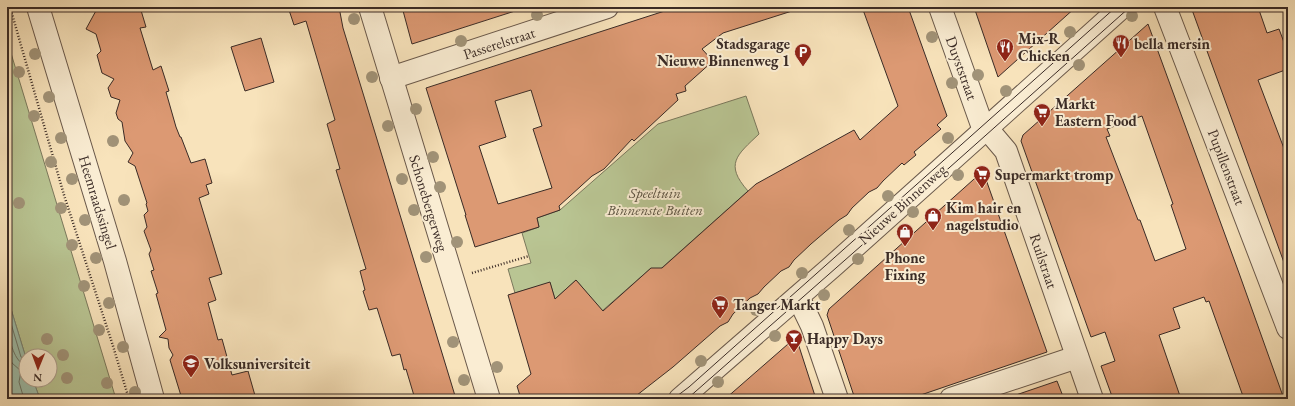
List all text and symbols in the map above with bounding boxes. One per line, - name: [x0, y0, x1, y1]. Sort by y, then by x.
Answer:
- street label: Passerelstraat: [461, 22, 538, 64]
- place label: Mix-R Chicken: [1018, 29, 1071, 65]
- street label: Duyststraat: [942, 33, 982, 103]
- restaurant icon: bella mersin: [1111, 33, 1131, 58]
- place label: Stadsgarage Nieuwe Binnenweg 1: [657, 34, 790, 70]
- place label: bella mersin: [1134, 34, 1210, 53]
- restaurant icon: Mix-R Chicken: [995, 37, 1015, 62]
- parking icon: Stadsgarage Nieuwe Binnenweg 1: [793, 42, 813, 67]
- place label: Markt Eastern Food: [1055, 94, 1137, 130]
- supermarket icon: Markt Eastern Food: [1032, 102, 1052, 127]
- street label: Pupillenstraat: [1204, 126, 1250, 208]
- street label: Schonebergerweg: [405, 152, 453, 254]
- street label: Heemraadssingel: [75, 153, 121, 252]
- street label: Nieuwe Binnenweg: [854, 159, 950, 249]
- supermarket icon: Supermarkt tromp: [972, 164, 992, 189]
- place label: Supermarkt tromp: [995, 165, 1113, 184]
- park label: Speeltuin Binnenste Buiten: [606, 183, 703, 219]
- place label: Kim hair en nagelstudio: [946, 198, 1022, 234]
- shop icon: Kim hair en nagelstudio: [923, 206, 943, 231]
- shop icon: Phone Fixing: [895, 222, 915, 247]
- street label: Ruilstraat: [1026, 231, 1062, 291]
- place label: Phone Fixing: [885, 248, 926, 284]
- supermarket icon: Tanger Markt: [710, 294, 730, 319]
- place label: Tanger Markt: [733, 295, 821, 314]
- bar icon: Happy Days: [784, 328, 804, 353]
- place label: Happy Days: [807, 329, 883, 348]
- north arrow: [18, 348, 58, 388]
- school or university icon: Volksuniversiteit: [181, 353, 201, 378]
- place label: Volksuniversiteit: [204, 354, 311, 373]
- text: N: [33, 371, 42, 385]

